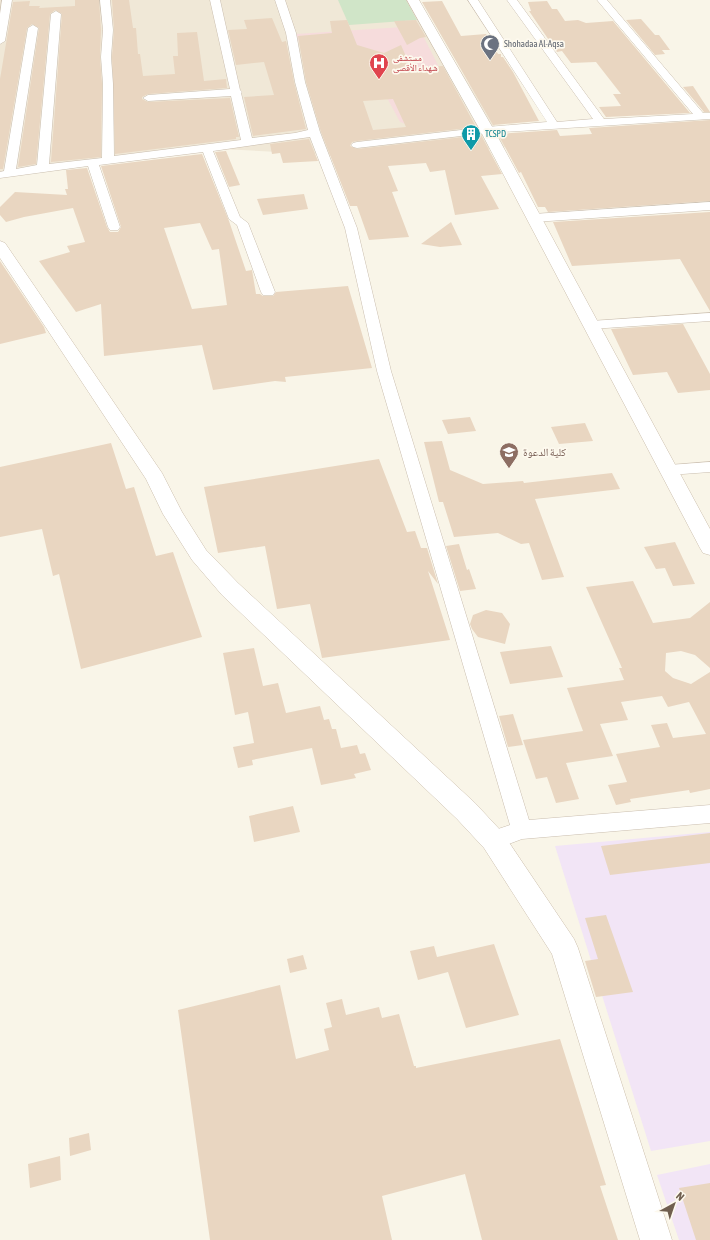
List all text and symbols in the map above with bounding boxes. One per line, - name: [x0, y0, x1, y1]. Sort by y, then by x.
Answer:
- mosque icon: Shohadaa Al-Aqsa: [479, 33, 501, 61]
- place label: Shohadaa Al-Aqsa: [504, 39, 564, 49]
- hospital icon: مستشفى شهداء الأقصى: [368, 52, 390, 80]
- place label: مستشفى شهداء الأقصى: [393, 53, 438, 73]
- building icon: TCSPD: [460, 123, 482, 151]
- place label: TCSPD: [485, 129, 506, 139]
- school or university icon: كلية الدعوة: [498, 441, 520, 469]
- place label: كلية الدعوة: [523, 446, 566, 458]
- north arrow: [654, 1184, 694, 1224]
- text: N: [674, 1190, 687, 1203]

